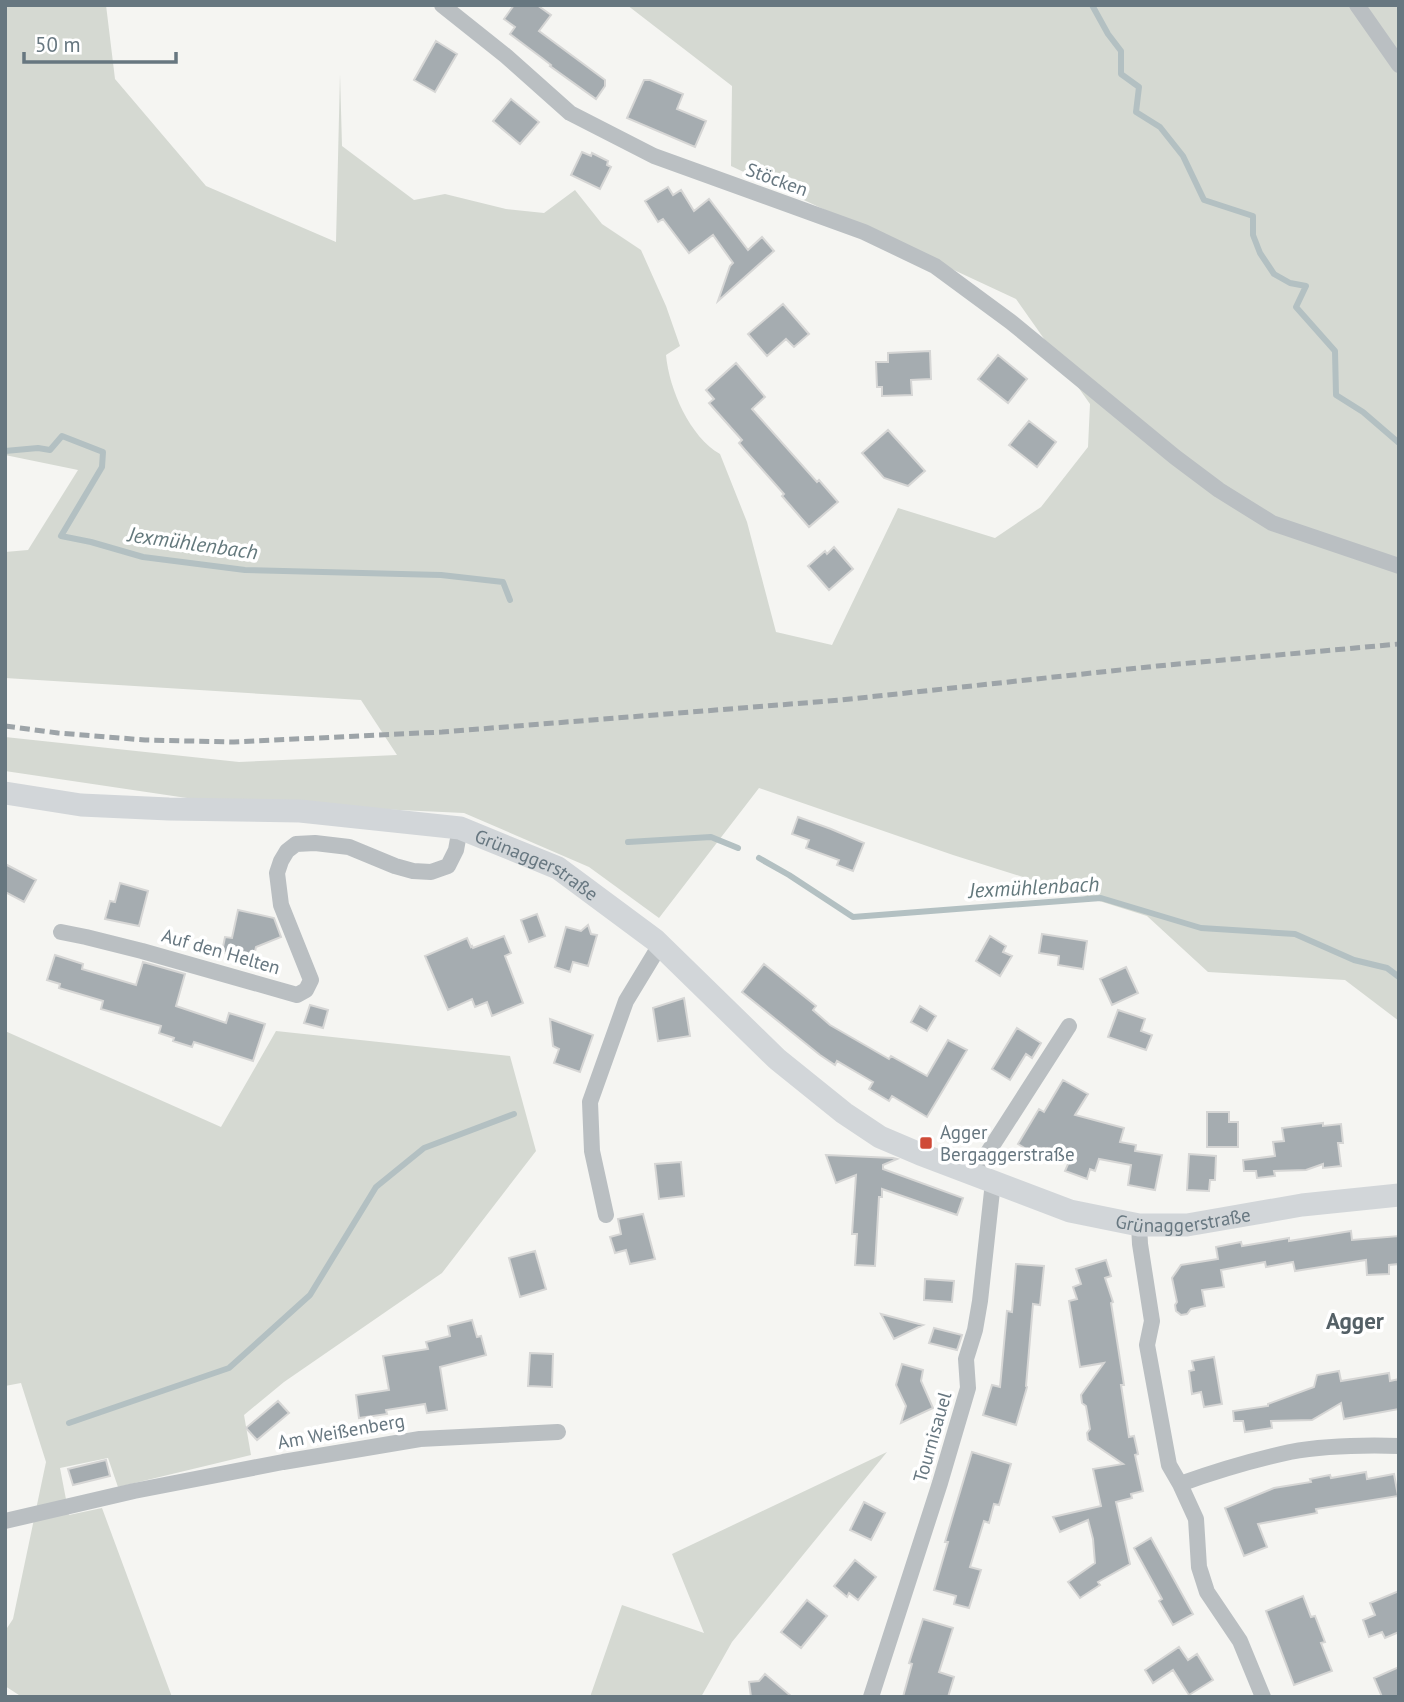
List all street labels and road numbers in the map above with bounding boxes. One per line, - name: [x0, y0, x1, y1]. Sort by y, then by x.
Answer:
- street label: Stöcken: [743, 157, 811, 201]
- street label: Grünaggerstraße: [471, 823, 603, 906]
- street label: Auf den Helten: [159, 923, 283, 979]
- street label: Grünaggerstraße: [1113, 1202, 1252, 1238]
- street label: Tournisauel: [908, 1388, 957, 1485]
- street label: Am Weißenberg: [275, 1408, 407, 1454]

